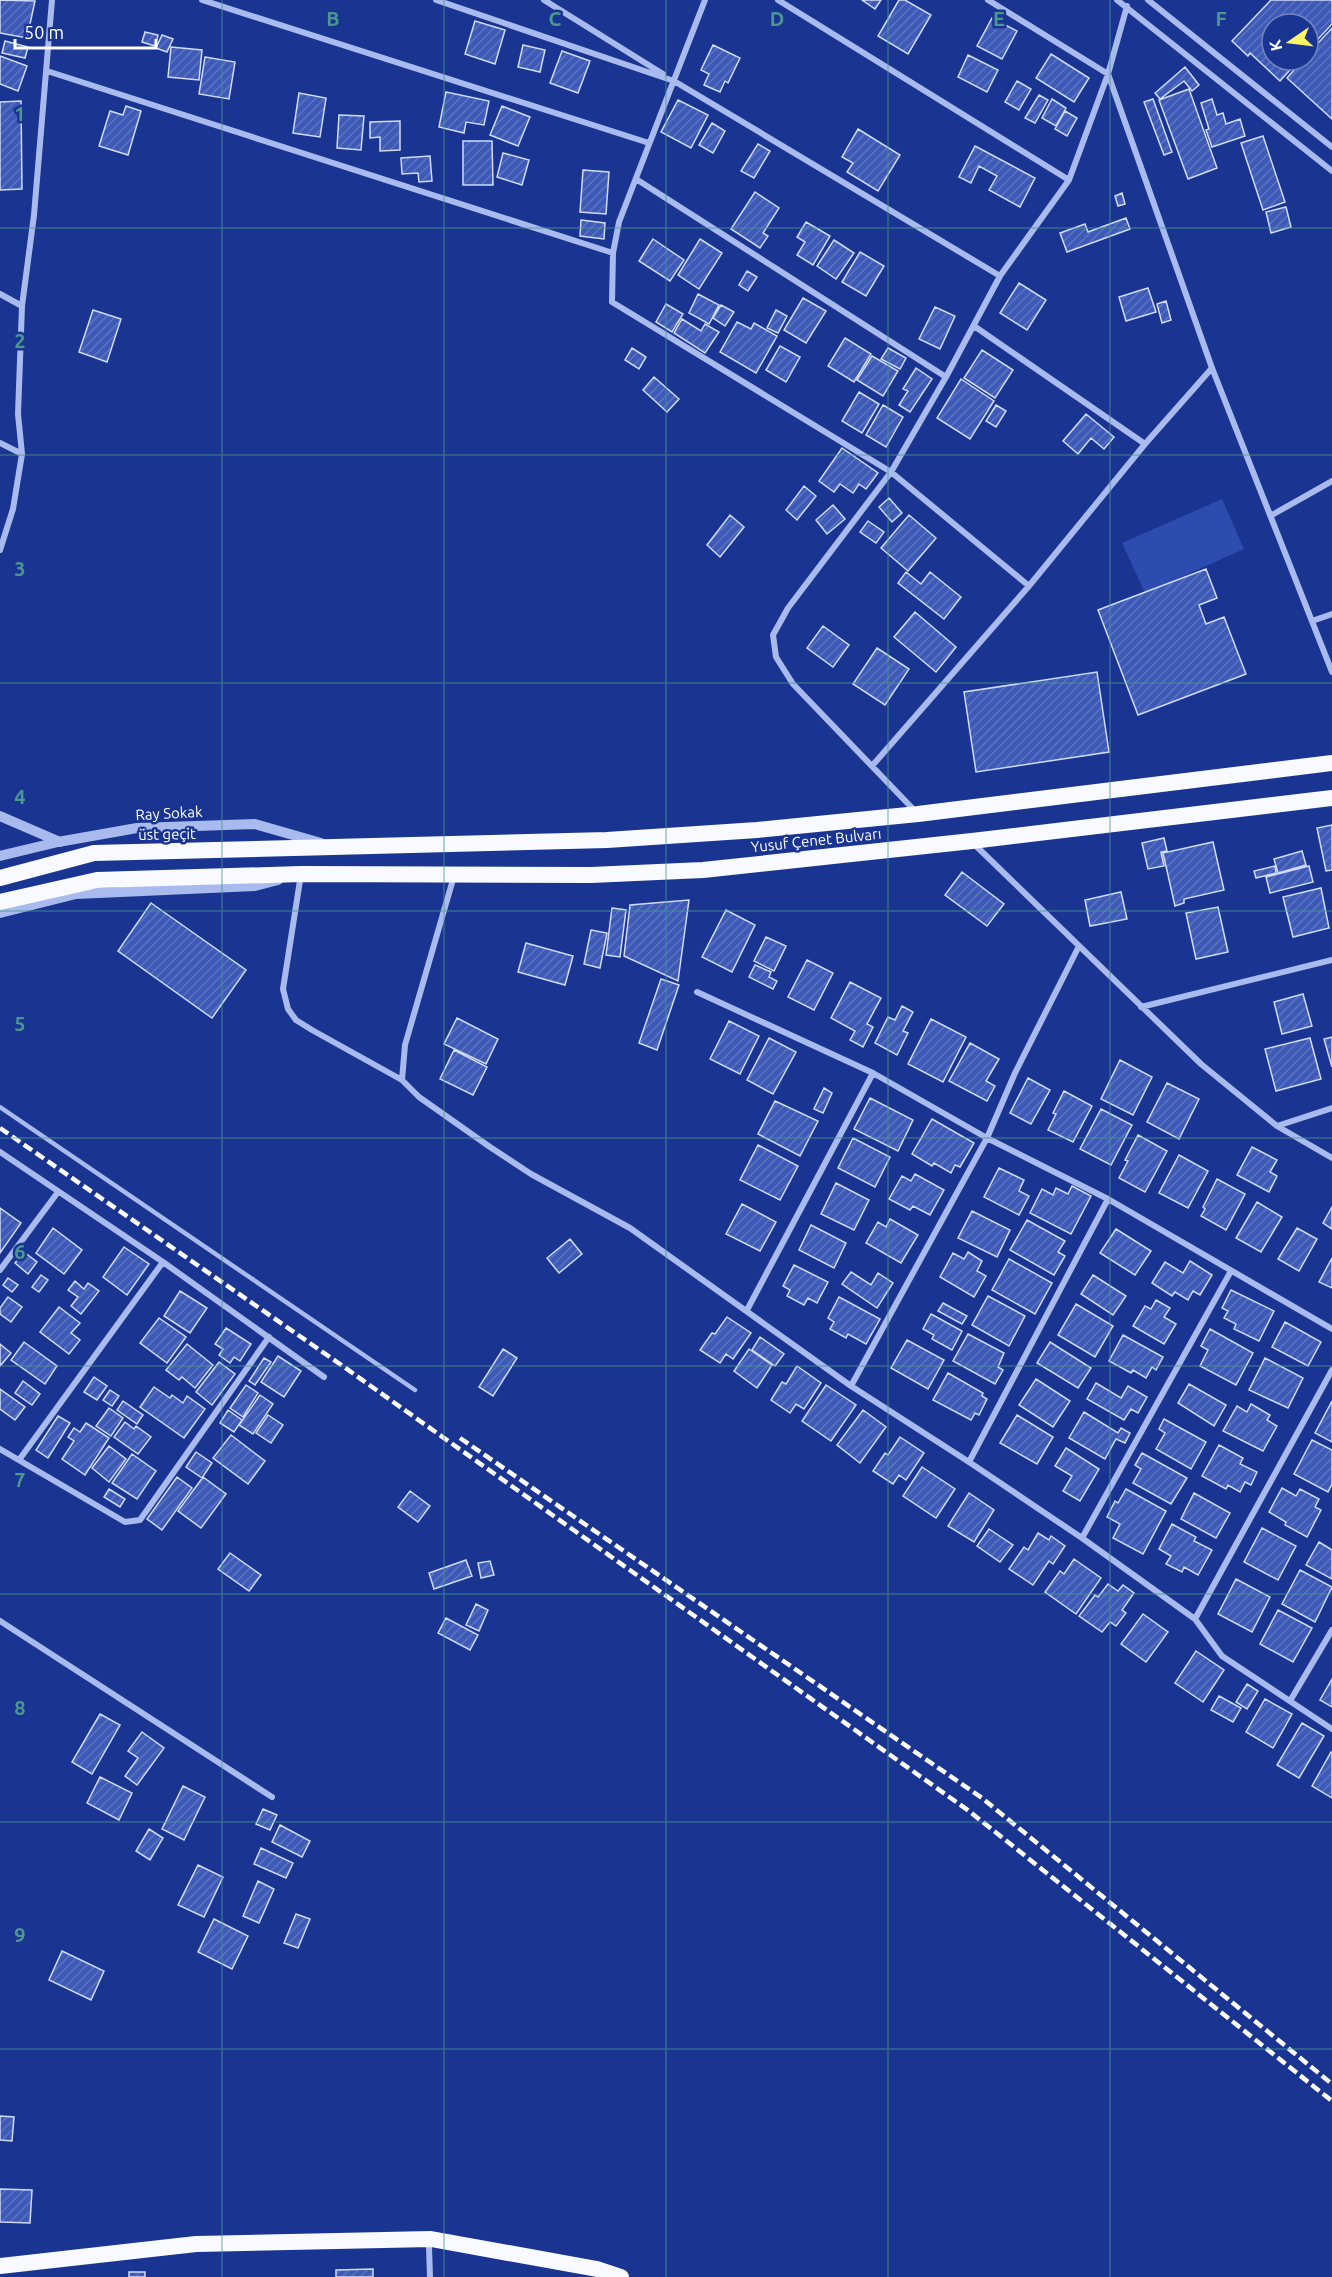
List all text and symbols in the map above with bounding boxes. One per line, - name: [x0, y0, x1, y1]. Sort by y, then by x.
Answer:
- text: B: [326, 7, 340, 30]
- text: C: [549, 7, 562, 30]
- text: D: [770, 7, 784, 30]
- text: E: [993, 7, 1005, 30]
- text: F: [1215, 7, 1227, 30]
- scale bar: [15, 12, 156, 50]
- north arrow: [1260, 12, 1320, 72]
- text: 50 m: [24, 22, 64, 42]
- text: K: [1265, 38, 1285, 53]
- text: 1: [14, 102, 26, 125]
- text: 2: [14, 329, 26, 352]
- text: 3: [14, 557, 26, 580]
- text: 4: [14, 785, 26, 808]
- street label: Ray Sokak: [135, 803, 203, 823]
- street label: üst geçit: [138, 825, 196, 843]
- street label: Yusuf Çenet Bulvarı: [750, 825, 882, 855]
- text: 5: [14, 1012, 26, 1035]
- text: 6: [14, 1240, 26, 1263]
- text: 7: [14, 1468, 26, 1491]
- text: 8: [14, 1696, 26, 1719]
- text: 9: [14, 1923, 26, 1946]

